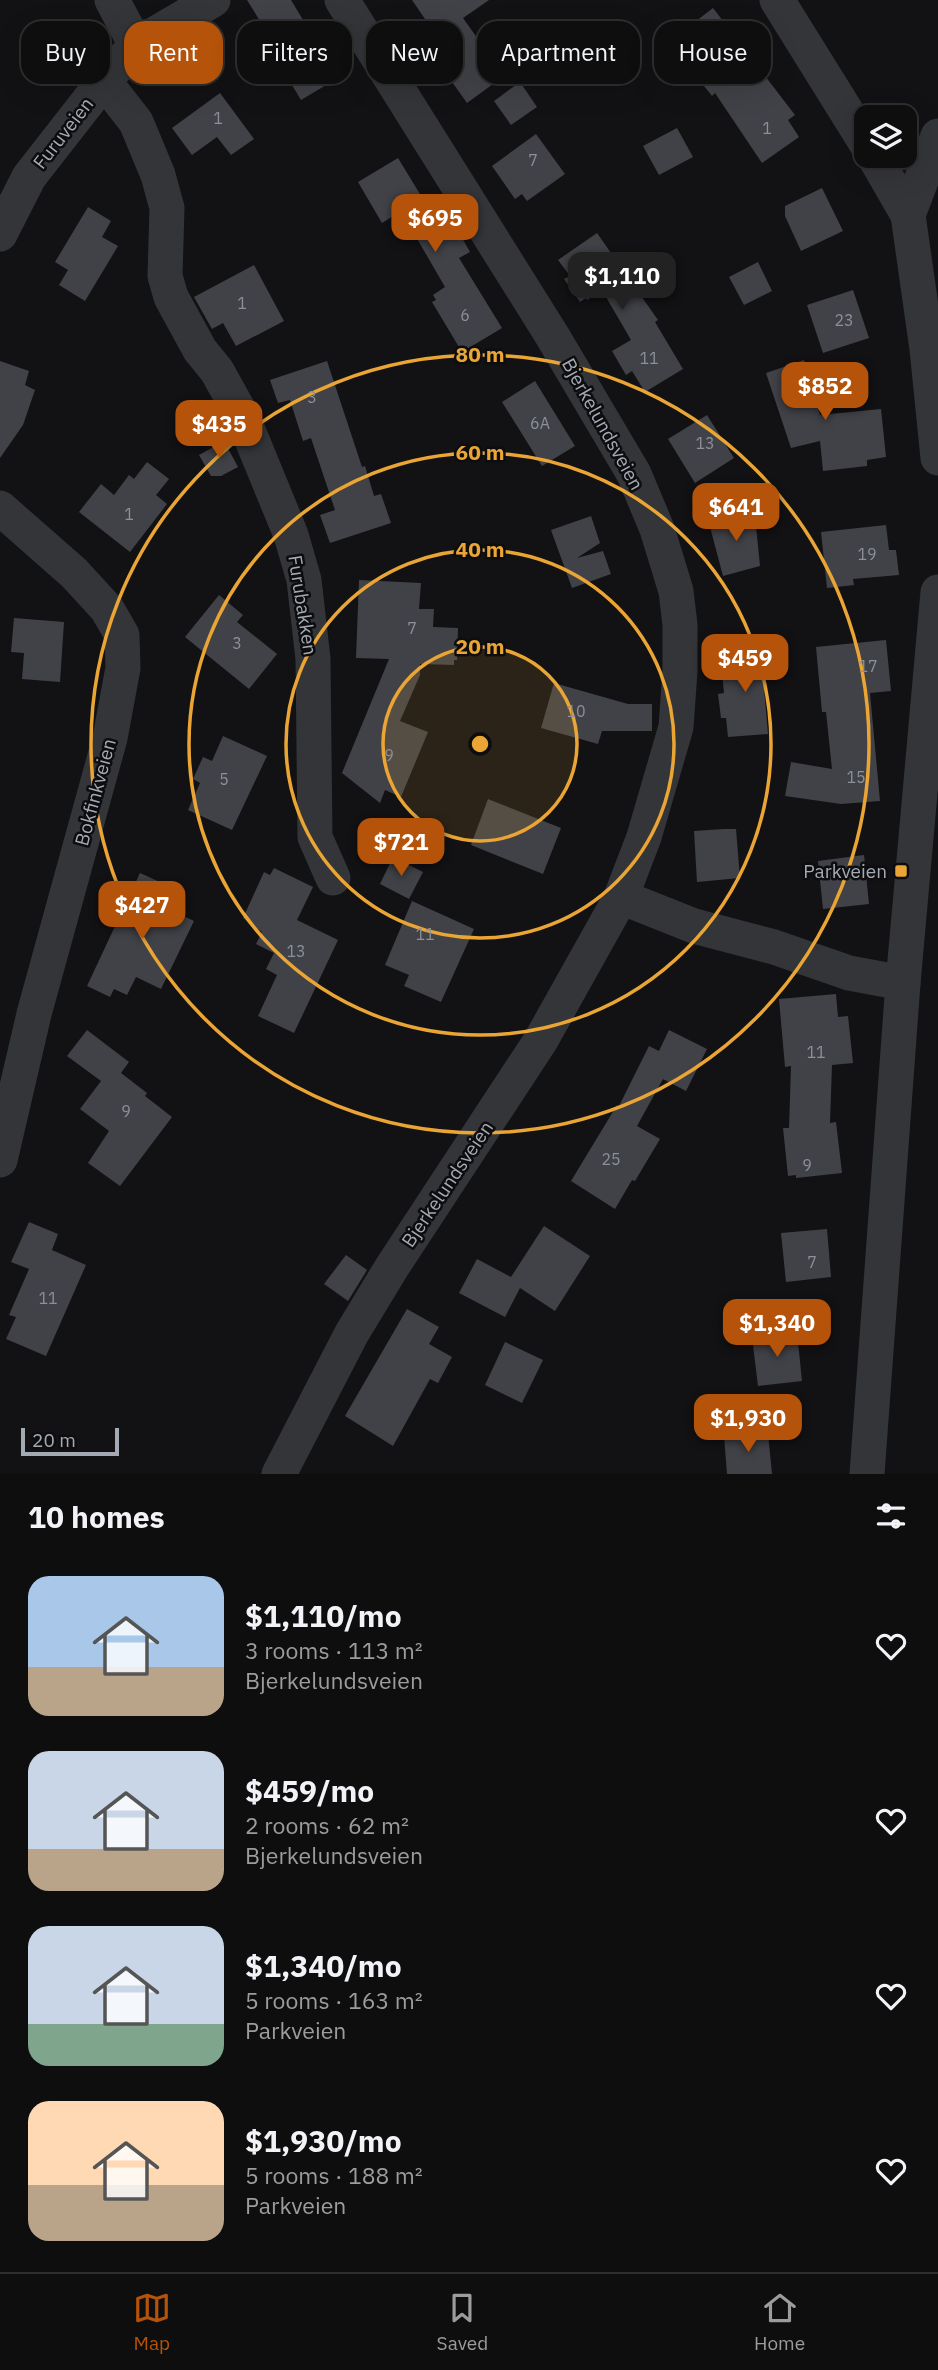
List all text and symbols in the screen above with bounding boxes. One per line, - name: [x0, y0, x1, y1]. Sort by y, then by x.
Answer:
- chip: Buy: [21, 21, 110, 84]
- chip: Rent: [124, 21, 223, 84]
- chip: Filters: [237, 21, 352, 84]
- chip: New: [366, 21, 463, 84]
- chip: Apartment: [477, 21, 640, 84]
- chip: House: [654, 21, 771, 84]
- street label: Furuveien: [28, 92, 98, 174]
- map controls: [854, 105, 917, 168]
- button: layers: [854, 105, 917, 168]
- house number: 1: [213, 108, 223, 128]
- house number: 1: [762, 118, 772, 138]
- house number: 7: [528, 150, 538, 170]
- pin: $695: [394, 194, 476, 254]
- text: $695: [407, 202, 463, 232]
- pin: $1,110: [565, 252, 679, 312]
- text: $1,110: [584, 260, 660, 290]
- house number: 1: [237, 293, 247, 313]
- house number: 6: [460, 305, 470, 325]
- house number: 23: [834, 310, 854, 330]
- text: 80 m: [456, 340, 504, 368]
- house number: 11: [639, 348, 659, 368]
- street label: Bjerkelundsveien: [557, 354, 649, 494]
- pin: $852: [784, 362, 866, 422]
- text: $852: [797, 370, 853, 400]
- house number: 3: [307, 387, 317, 407]
- pin: $435: [178, 400, 260, 460]
- text: $435: [191, 408, 247, 438]
- house number: 6A: [530, 413, 550, 433]
- house number: 13: [695, 433, 715, 453]
- text: 60 m: [456, 438, 504, 466]
- pin: $641: [695, 484, 777, 543]
- text: $641: [708, 491, 764, 521]
- house number: 1: [124, 504, 134, 524]
- text: 40 m: [456, 535, 504, 563]
- house number: 19: [857, 544, 877, 564]
- street label: Furubakken: [283, 553, 323, 657]
- house number: 7: [407, 618, 417, 638]
- text: 20 m: [456, 632, 504, 660]
- house number: 3: [232, 633, 242, 653]
- pin: $459: [704, 634, 786, 694]
- text: $459: [717, 642, 773, 672]
- house number: 17: [858, 656, 878, 676]
- house number: 10: [566, 701, 586, 721]
- centre of rings: [468, 732, 492, 756]
- street label: Bokfinkveien: [69, 736, 121, 848]
- house number: 9: [384, 745, 394, 765]
- house number: 15: [846, 767, 866, 787]
- house number: 5: [219, 769, 229, 789]
- pin: $721: [360, 818, 442, 878]
- text: $721: [373, 826, 429, 856]
- place label: Parkveien: [803, 859, 887, 883]
- marker: Parkveien: [893, 863, 909, 879]
- pin: $427: [101, 881, 183, 941]
- text: $427: [114, 889, 170, 919]
- house number: 11: [415, 924, 435, 944]
- house number: 13: [286, 941, 306, 961]
- house number: 11: [806, 1042, 826, 1062]
- house number: 9: [121, 1101, 131, 1121]
- street label: Bjerkelundsveien: [396, 1116, 498, 1252]
- house number: 25: [601, 1149, 621, 1169]
- house number: 9: [802, 1155, 812, 1175]
- house number: 7: [807, 1252, 817, 1272]
- house number: 11: [38, 1288, 58, 1308]
- pin: $1,340: [720, 1300, 834, 1359]
- text: $1,340: [739, 1307, 815, 1337]
- pin: $1,930: [691, 1394, 805, 1454]
- text: $1,930: [710, 1402, 786, 1432]
- scale bar: [21, 1425, 119, 1457]
- text: 20 m: [32, 1428, 76, 1452]
- text: 10 homes: [28, 1497, 165, 1536]
- icon: filters: [872, 1497, 910, 1535]
- text: $1,110/mo: [245, 1596, 402, 1635]
- icon: home: [84, 1604, 168, 1688]
- icon: heart: [872, 1627, 910, 1665]
- text: 3 rooms · 113 m²: [245, 1635, 423, 1665]
- text: Bjerkelundsveien: [245, 1665, 423, 1695]
- text: $459/mo: [245, 1771, 374, 1810]
- icon: home: [84, 1779, 168, 1863]
- icon: heart: [872, 1802, 910, 1840]
- text: 2 rooms · 62 m²: [245, 1810, 409, 1840]
- text: Bjerkelundsveien: [245, 1840, 423, 1870]
- text: $1,340/mo: [245, 1946, 402, 1985]
- icon: home: [84, 1954, 168, 2038]
- icon: heart: [872, 1977, 910, 2015]
- text: 5 rooms · 163 m²: [245, 1985, 423, 2015]
- text: Parkveien: [245, 2015, 346, 2045]
- text: $1,930/mo: [245, 2121, 402, 2160]
- icon: home: [84, 2129, 168, 2213]
- icon: heart: [872, 2152, 910, 2190]
- text: 5 rooms · 188 m²: [245, 2160, 423, 2190]
- text: Parkveien: [245, 2190, 346, 2220]
- tab: Map: [133, 2289, 171, 2355]
- tab: Saved: [437, 2289, 488, 2355]
- tab: Home: [754, 2289, 805, 2355]

